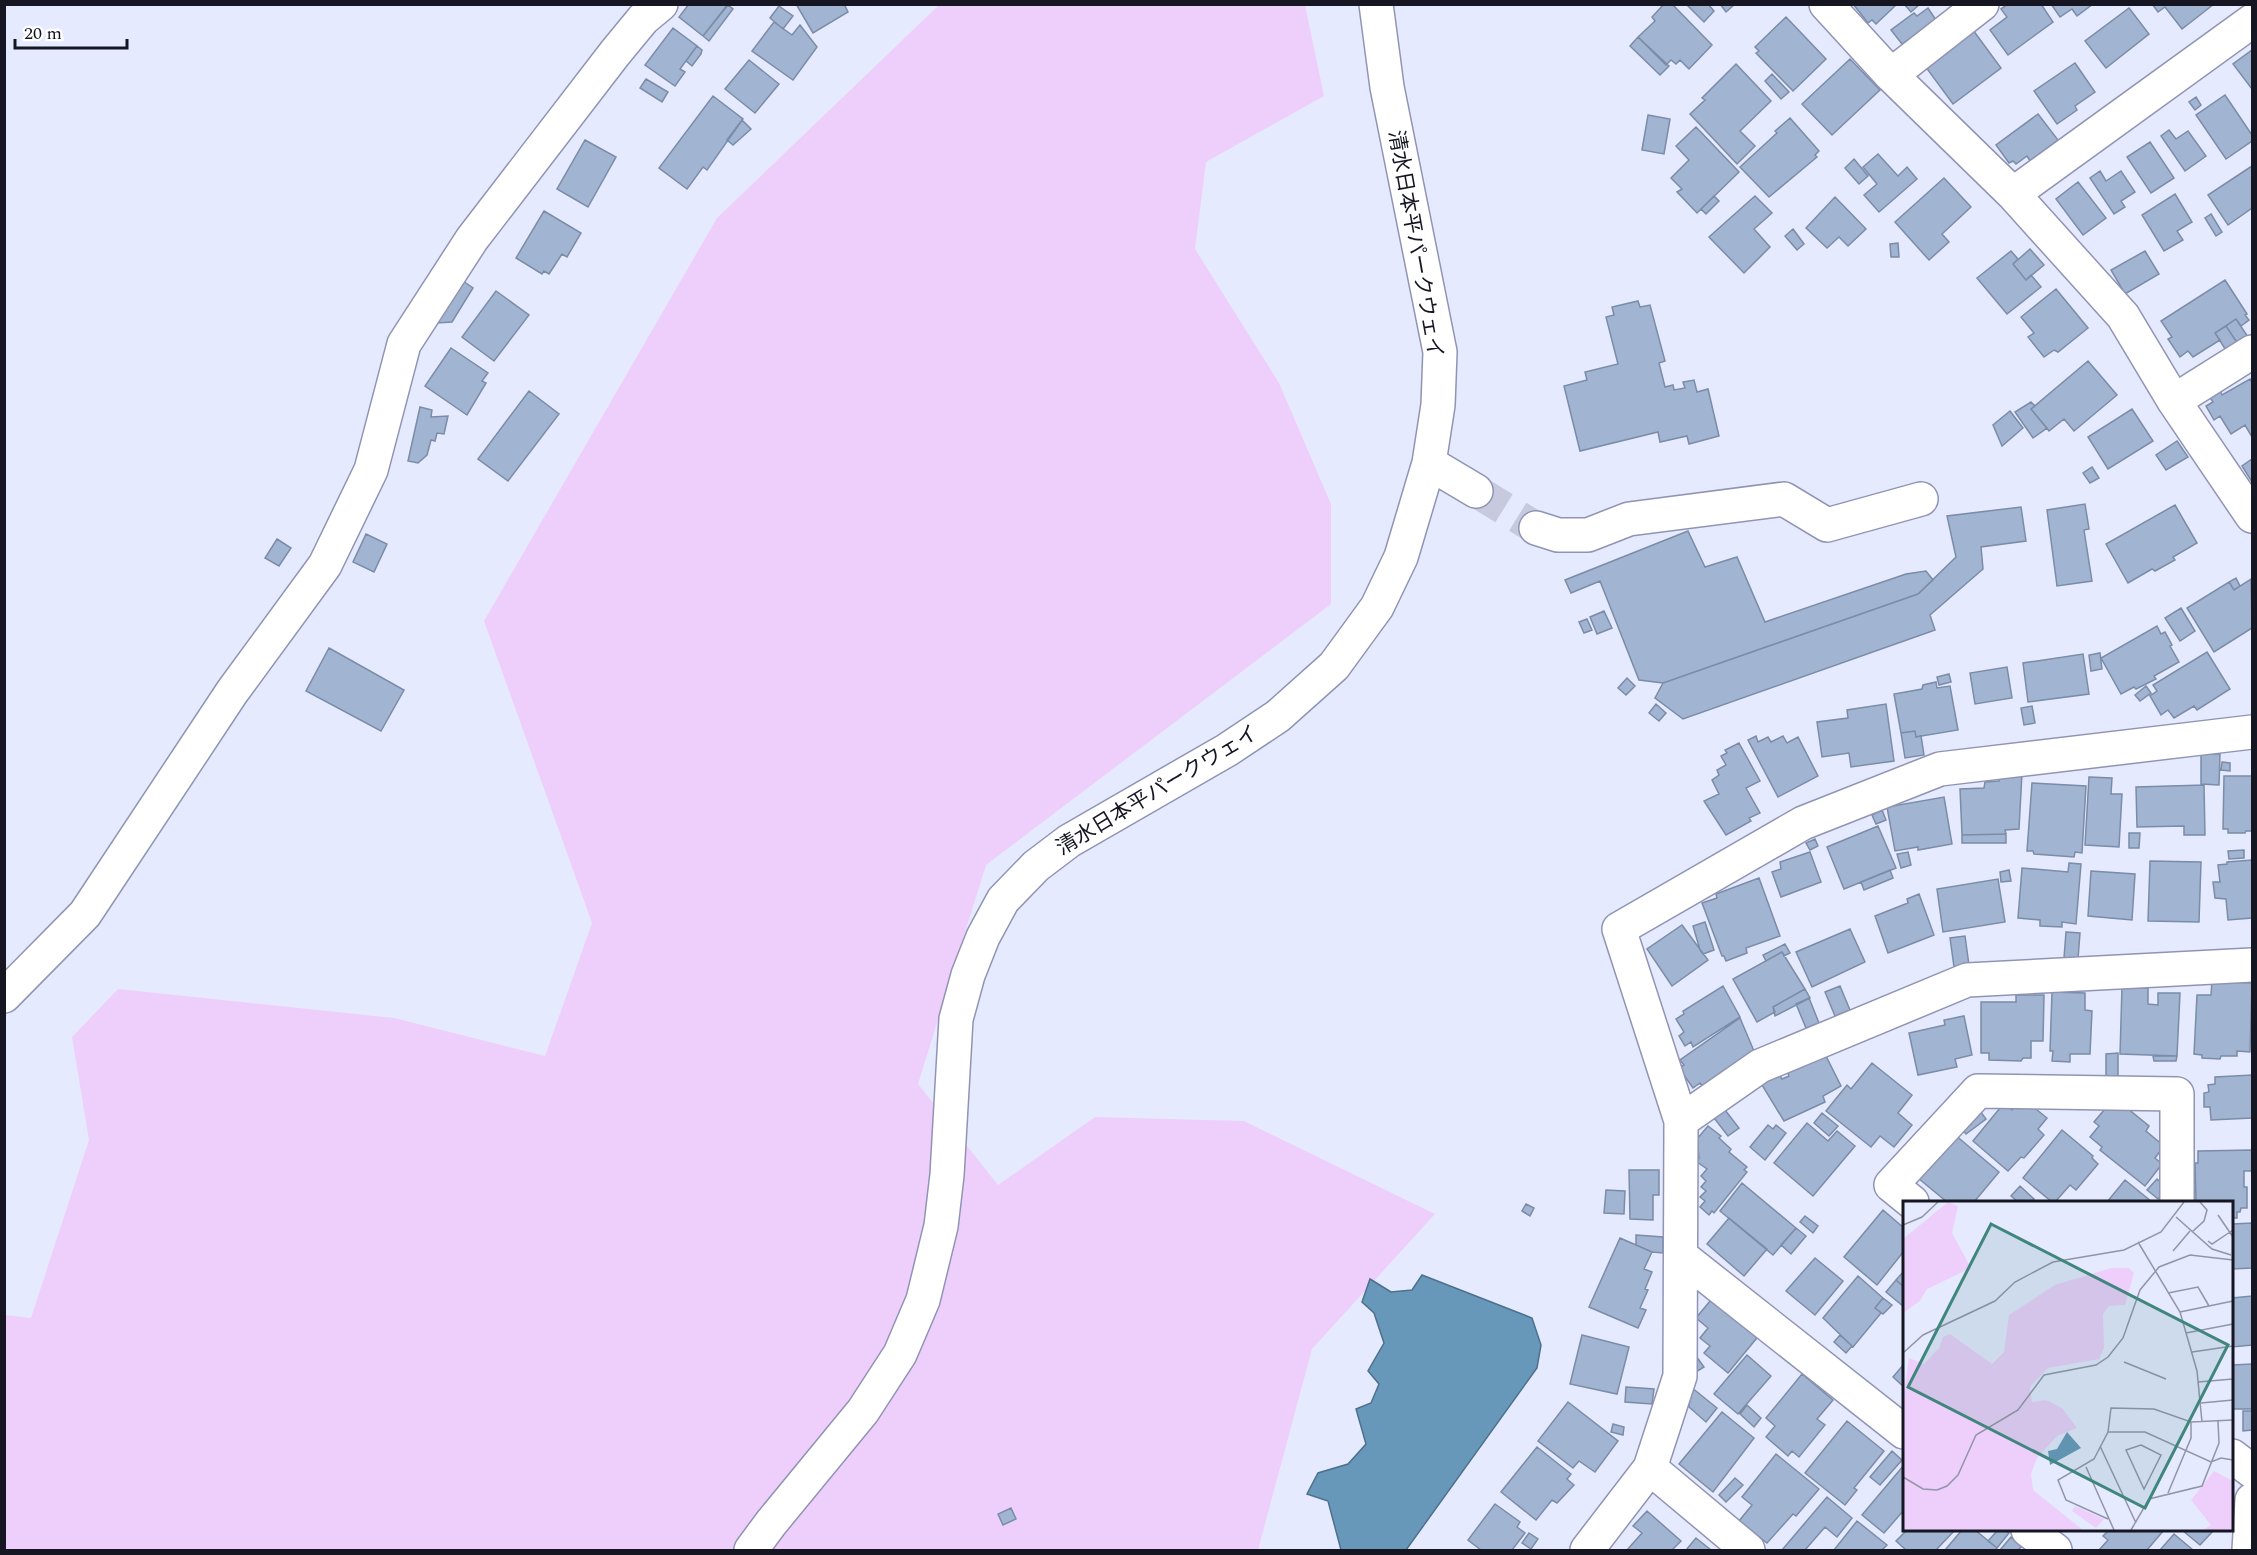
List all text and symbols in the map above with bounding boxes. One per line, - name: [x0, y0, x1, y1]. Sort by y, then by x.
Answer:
- scale bar: [15, 12, 128, 50]
- text: 20 m: [24, 20, 62, 47]
- street label: 清水日本平パークウェイ: [1379, 128, 1451, 361]
- street label: 清水日本平パークウェイ: [1050, 718, 1265, 864]
- inset map: [1903, 1201, 2233, 1531]

